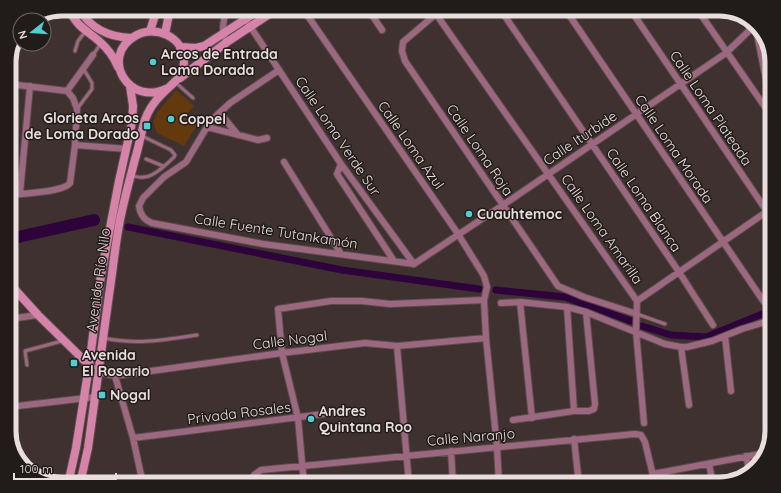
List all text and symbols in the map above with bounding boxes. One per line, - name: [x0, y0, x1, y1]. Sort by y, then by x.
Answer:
- north arrow: [12, 12, 52, 52]
- text: N: [15, 29, 30, 41]
- place label: Arcos de Entrada Loma Dorada: [161, 45, 278, 79]
- street label: Calle Loma Plateada: [666, 47, 756, 169]
- marker: Arcos de Entrada Loma Dorada: [148, 57, 158, 67]
- street label: Calle Loma Verde Sur: [291, 73, 385, 200]
- street label: Calle Loma Morada: [631, 91, 717, 207]
- street label: Calle Loma Azul: [374, 97, 448, 193]
- street label: Calle Loma Roja: [443, 101, 517, 199]
- street label: Calle Iturbide: [540, 107, 620, 169]
- place label: Glorieta Arcos de Loma Dorado: [25, 109, 139, 143]
- place label: Coppel: [179, 110, 226, 128]
- marker: Coppel: [166, 114, 176, 124]
- marker: Glorieta Arcos de Loma Dorado: [142, 121, 152, 131]
- street label: Calle Loma Blanca: [603, 145, 685, 255]
- street label: Calle Loma Amarilla: [557, 170, 647, 288]
- place label: Cuauhtemoc: [477, 205, 562, 223]
- street label: Calle Fuente Tutankamón: [193, 209, 359, 253]
- marker: Cuauhtemoc: [464, 209, 474, 219]
- street label: Avenida Río Nilo: [82, 227, 114, 333]
- street label: Calle Nogal: [252, 327, 328, 353]
- place label: Avenida El Rosario: [82, 346, 150, 380]
- marker: Avenida El Rosario: [69, 358, 79, 368]
- place label: Nogal: [110, 386, 150, 404]
- marker: Nogal: [97, 390, 107, 400]
- street label: Privada Rosales: [186, 398, 292, 428]
- place label: Andres Quintana Roo: [319, 402, 412, 436]
- marker: Andres Quintana Roo: [306, 414, 316, 424]
- street label: Calle Naranjo: [426, 424, 516, 450]
- scale bar: [14, 455, 116, 481]
- text: 100 m: [20, 461, 53, 476]

